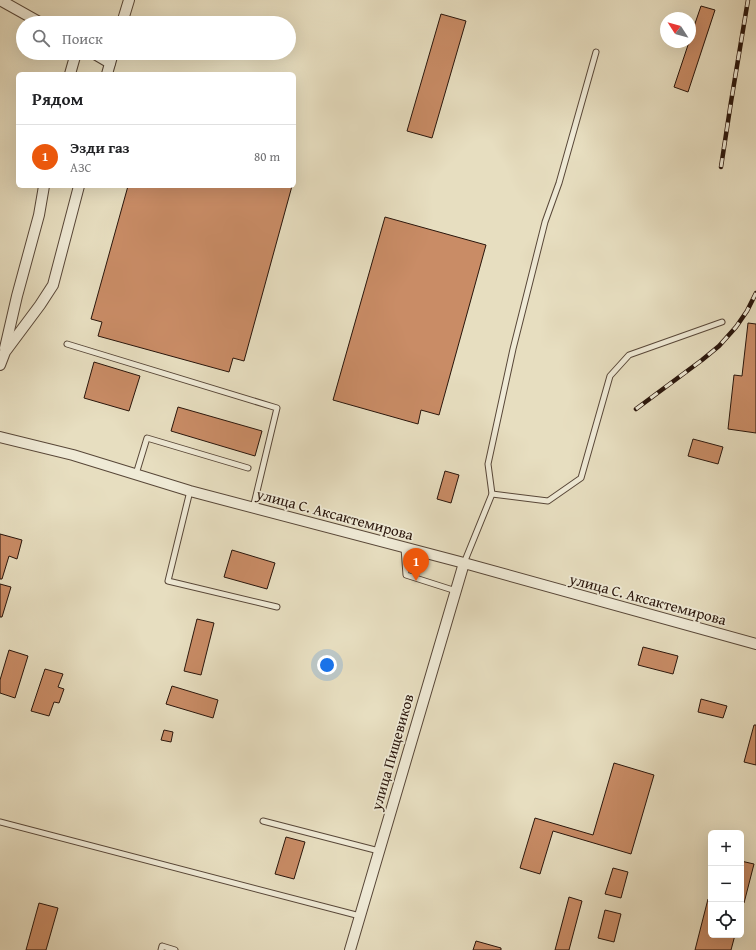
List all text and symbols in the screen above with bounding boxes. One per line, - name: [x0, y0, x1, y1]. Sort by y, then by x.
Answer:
- north arrow: [660, 12, 696, 48]
- search box: [16, 16, 296, 60]
- icon: search: [30, 27, 52, 49]
- text: Поиск: [62, 28, 103, 49]
- text: Рядом: [32, 86, 83, 111]
- text: Эзди газ: [70, 137, 130, 158]
- text: 1: [42, 147, 48, 166]
- text: 80 m: [254, 147, 280, 166]
- text: АЗС: [70, 158, 92, 177]
- street label: улица С. Аксактемирова: [253, 483, 417, 545]
- pin: 1: [403, 548, 429, 581]
- street label: улица С. Аксактемирова: [566, 568, 730, 630]
- your location: [317, 655, 337, 675]
- street label: улица Пищевиков: [365, 691, 419, 814]
- map controls: [708, 830, 744, 938]
- button: +: [708, 830, 744, 866]
- button: −: [708, 866, 744, 902]
- button: locate: [708, 902, 744, 938]

